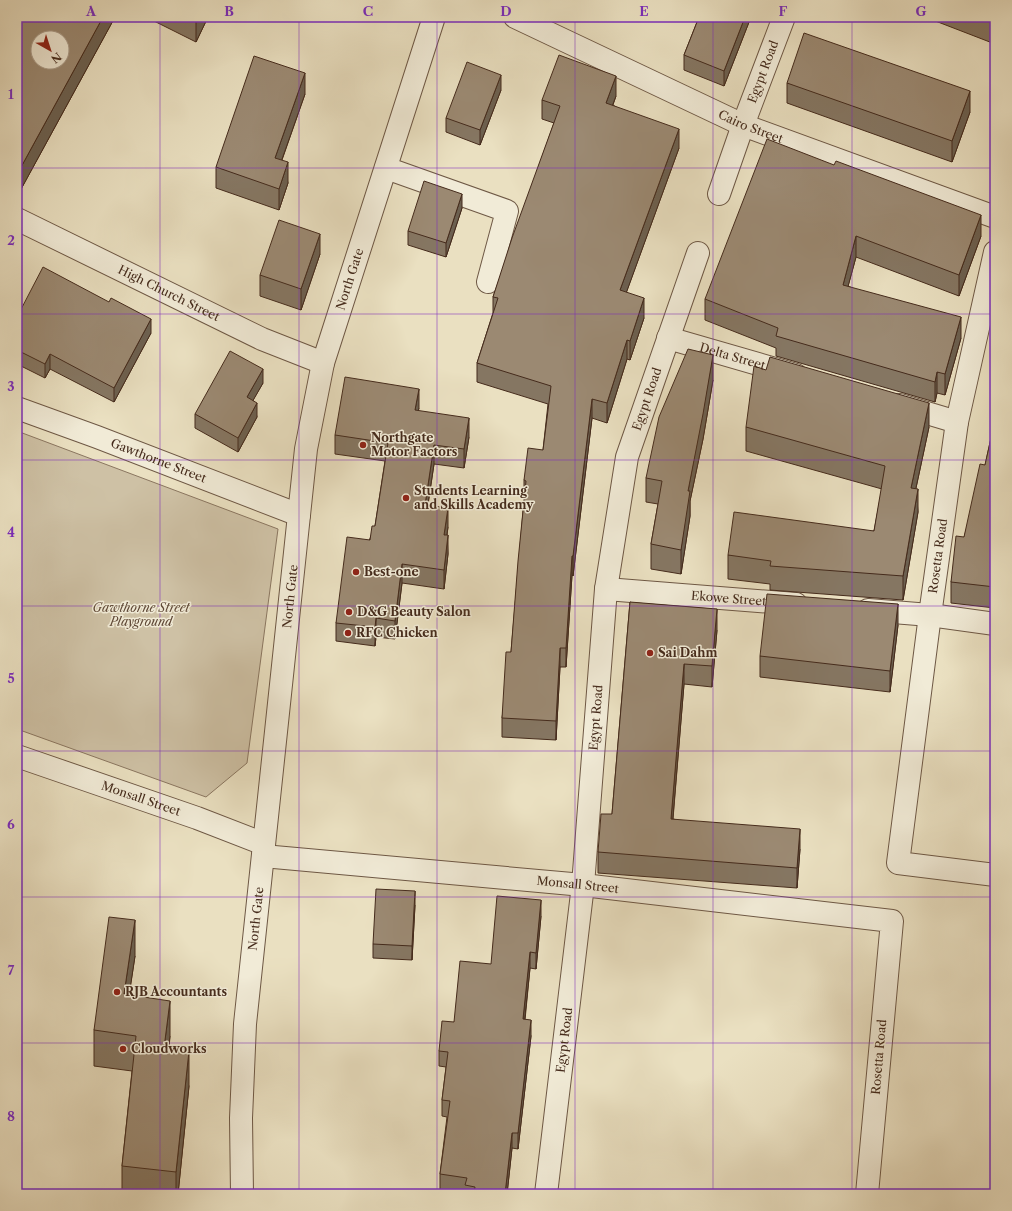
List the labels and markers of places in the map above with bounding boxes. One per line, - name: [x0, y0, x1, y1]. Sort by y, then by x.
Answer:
- place label: Northgate Motor Factors: [371, 430, 458, 459]
- marker: Northgate Motor Factors: [358, 440, 368, 450]
- place label: Students Learning and Skills Academy: [414, 483, 534, 512]
- marker: Students Learning and Skills Academy: [401, 493, 411, 503]
- place label: Best-one: [364, 564, 419, 579]
- marker: Best-one: [351, 567, 361, 577]
- place label: D&G Beauty Salon: [357, 604, 472, 619]
- marker: D&G Beauty Salon: [344, 607, 354, 617]
- place label: RFC Chicken: [356, 625, 439, 640]
- marker: RFC Chicken: [343, 628, 353, 638]
- place label: Sai Dahm: [658, 645, 717, 660]
- marker: Sai Dahm: [645, 648, 655, 658]
- place label: RJB Accountants: [125, 984, 227, 999]
- marker: RJB Accountants: [112, 987, 122, 997]
- place label: Cloudworks: [131, 1041, 207, 1056]
- marker: Cloudworks: [118, 1044, 128, 1054]

